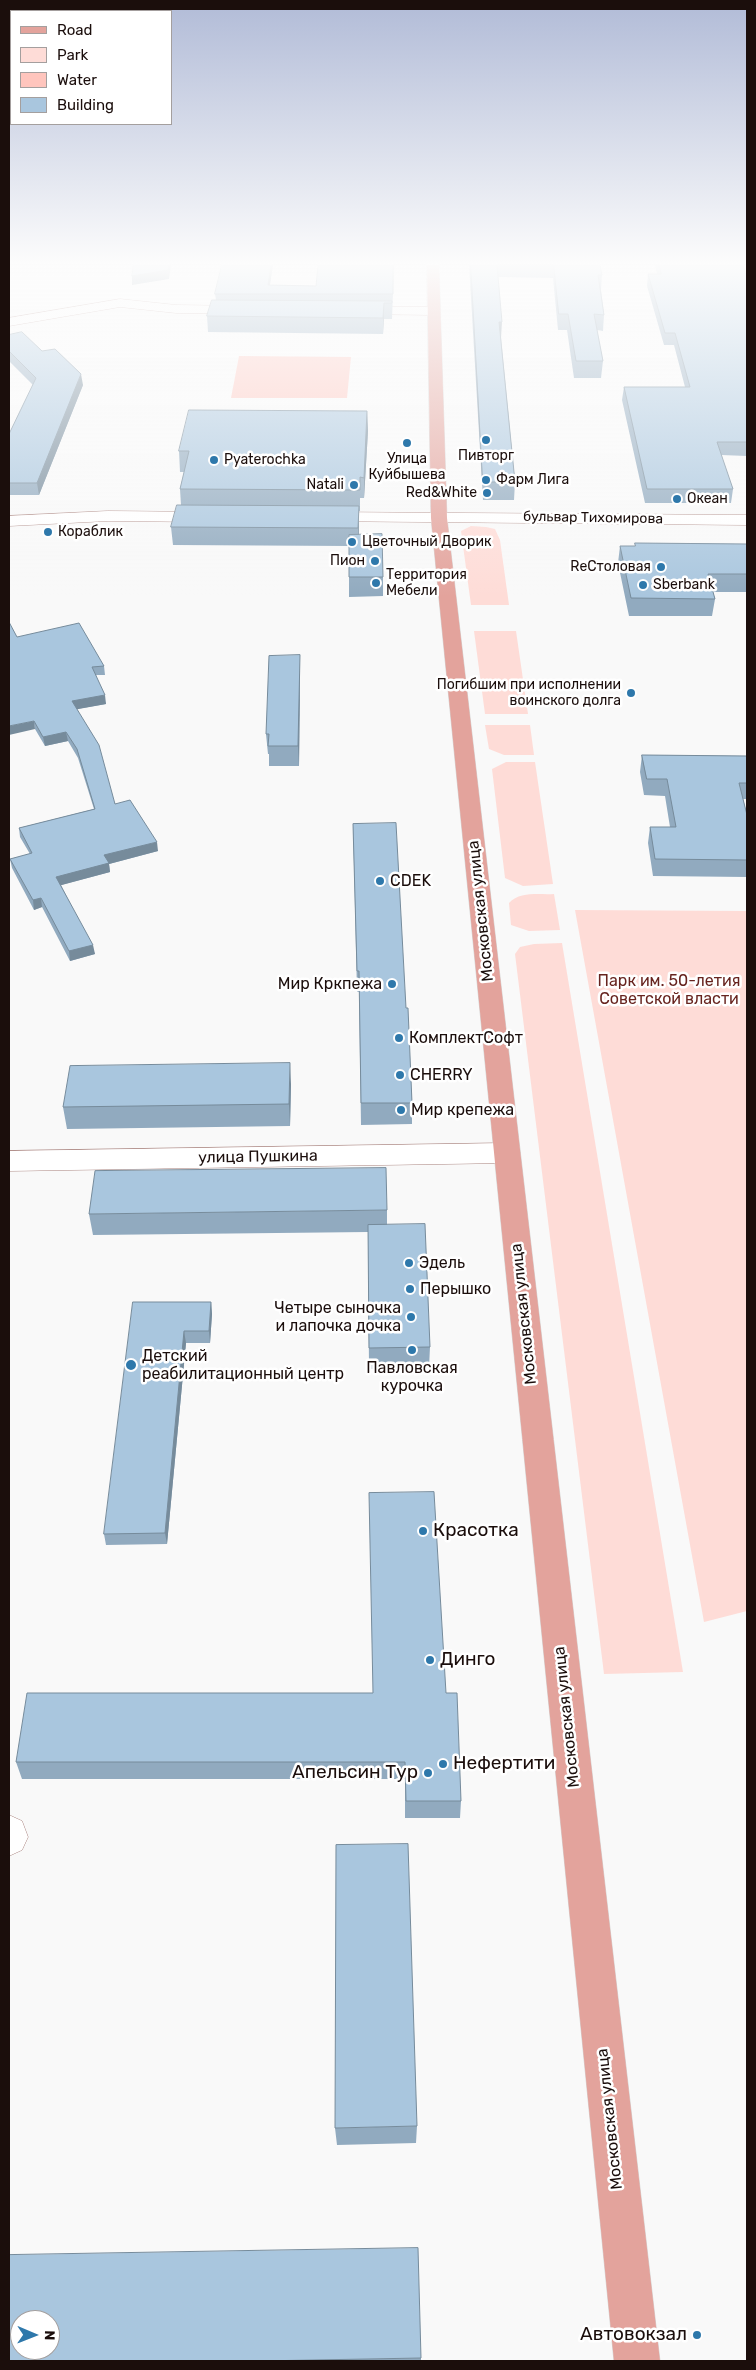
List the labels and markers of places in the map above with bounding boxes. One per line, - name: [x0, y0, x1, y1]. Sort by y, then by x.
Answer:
- marker: Пивторг: [480, 434, 492, 446]
- marker: Улица Куйбышева: [401, 437, 413, 449]
- place label: Пивторг: [458, 448, 514, 464]
- place label: Улица Куйбышева: [369, 451, 445, 484]
- place label: Pyaterochka: [224, 452, 306, 468]
- marker: Pyaterochka: [208, 454, 220, 466]
- place label: Фарм Лига: [496, 472, 569, 488]
- marker: Фарм Лига: [480, 474, 492, 486]
- place label: Natali: [307, 477, 344, 493]
- marker: Natali: [348, 479, 360, 491]
- place label: Red&White: [406, 485, 477, 501]
- marker: Red&White: [481, 487, 493, 499]
- place label: Океан: [687, 491, 728, 507]
- marker: Океан: [671, 493, 683, 505]
- place label: Кораблик: [58, 524, 123, 540]
- marker: Кораблик: [42, 526, 54, 538]
- place label: Цветочный Дворик: [362, 534, 491, 550]
- marker: Цветочный Дворик: [346, 536, 358, 548]
- place label: Пион: [330, 553, 365, 569]
- marker: Пион: [369, 555, 381, 567]
- place label: ReСтоловая: [570, 559, 651, 575]
- marker: ReСтоловая: [655, 561, 667, 573]
- place label: Территория Мебели: [386, 567, 467, 600]
- marker: Территория Мебели: [370, 577, 382, 589]
- place label: Sberbank: [653, 577, 715, 593]
- marker: Sberbank: [637, 579, 649, 591]
- place label: Погибшим при исполнении воинского долга: [437, 677, 621, 710]
- marker: Погибшим при исполнении воинского долга: [625, 687, 637, 699]
- place label: CDEK: [390, 871, 431, 891]
- marker: CDEK: [374, 875, 386, 887]
- place label: Мир Кркпежа: [278, 974, 382, 994]
- marker: Мир Кркпежа: [386, 978, 398, 990]
- place label: КомплектСофт: [409, 1028, 523, 1048]
- marker: КомплектСофт: [393, 1032, 405, 1044]
- place label: CHERRY: [410, 1065, 473, 1085]
- marker: CHERRY: [394, 1069, 406, 1081]
- place label: Мир крепежа: [411, 1100, 514, 1120]
- marker: Мир крепежа: [395, 1104, 407, 1116]
- place label: Эдель: [419, 1253, 465, 1273]
- marker: Эдель: [403, 1257, 415, 1269]
- place label: Перышко: [420, 1279, 491, 1299]
- marker: Перышко: [404, 1283, 416, 1295]
- place label: Четыре сыночка и лапочка дочка: [274, 1298, 401, 1336]
- marker: Четыре сыночка и лапочка дочка: [405, 1311, 417, 1323]
- marker: Павловская курочка: [406, 1344, 418, 1356]
- place label: Детский реабилитационный центр: [142, 1346, 344, 1384]
- marker: Детский реабилитационный центр: [124, 1358, 138, 1372]
- place label: Павловская курочка: [366, 1358, 458, 1396]
- place label: Красотка: [433, 1520, 519, 1542]
- marker: Красотка: [417, 1525, 429, 1537]
- place label: Динго: [440, 1649, 495, 1671]
- marker: Динго: [424, 1654, 436, 1666]
- place label: Нефертити: [453, 1753, 555, 1775]
- marker: Нефертити: [437, 1758, 449, 1770]
- place label: Апельсин Тур: [292, 1762, 418, 1784]
- marker: Апельсин Тур: [422, 1767, 434, 1779]
- place label: Автовокзал: [580, 2324, 687, 2346]
- marker: Автовокзал: [691, 2329, 703, 2341]

